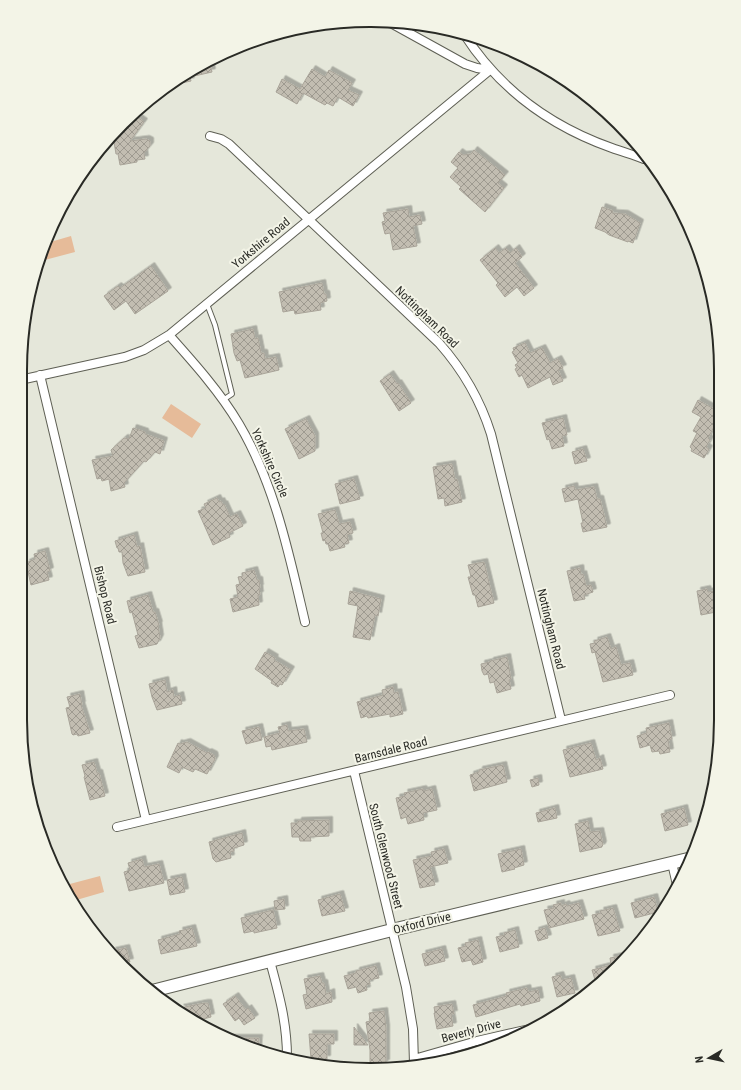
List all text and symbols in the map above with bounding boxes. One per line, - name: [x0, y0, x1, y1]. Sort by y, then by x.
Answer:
- street label: Yorkshire Road: [229, 215, 293, 271]
- street label: Nottingham Road: [392, 283, 462, 351]
- street label: Yorkshire Circle: [249, 426, 292, 500]
- street label: Bishop Road: [91, 565, 119, 626]
- street label: Nottingham Road: [534, 587, 568, 671]
- street label: Barnsdale Road: [353, 734, 429, 766]
- street label: South Glenwood Street: [366, 802, 406, 911]
- street label: Oxford Drive: [392, 909, 452, 937]
- street label: Beverly Drive: [440, 1016, 503, 1046]
- north arrow: [689, 1038, 729, 1078]
- text: N: [693, 1055, 707, 1064]

